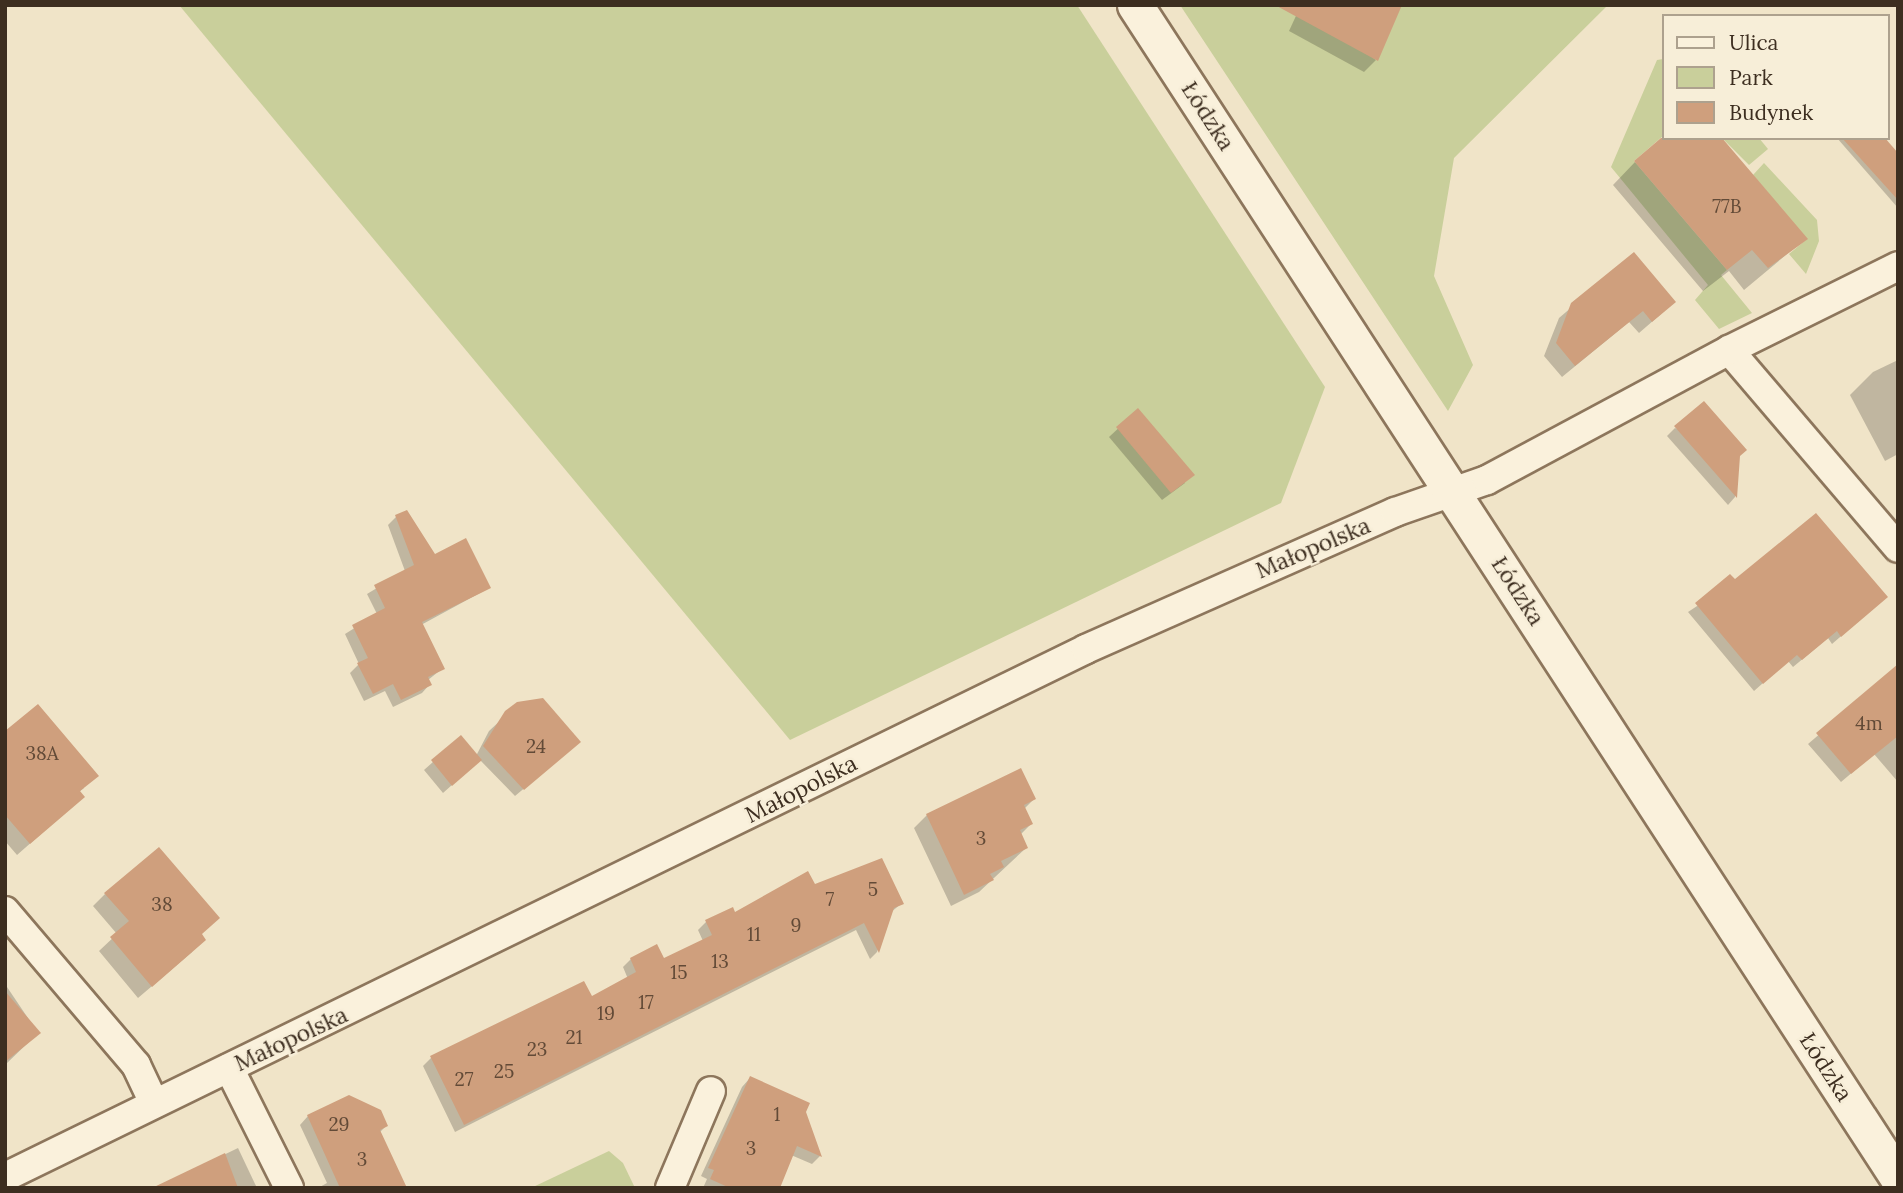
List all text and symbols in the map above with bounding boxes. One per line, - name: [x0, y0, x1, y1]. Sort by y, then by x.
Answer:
- legend: [1661, 14, 1889, 140]
- text: Ulica: [1729, 29, 1778, 56]
- text: Park: [1729, 64, 1773, 91]
- street label: Łódzka: [1176, 76, 1240, 156]
- text: Budynek: [1729, 99, 1813, 126]
- house number: 77B: [1712, 196, 1742, 218]
- street label: Małopolska: [1252, 512, 1374, 584]
- street label: Łódzka: [1486, 551, 1550, 631]
- house number: 4m: [1855, 713, 1883, 735]
- house number: 24: [526, 736, 546, 758]
- house number: 38A: [25, 743, 59, 765]
- street label: Małopolska: [741, 749, 861, 829]
- house number: 3: [976, 828, 986, 850]
- house number: 5: [868, 879, 878, 901]
- house number: 7: [826, 889, 834, 911]
- house number: 38: [151, 894, 173, 916]
- house number: 9: [791, 915, 801, 937]
- house number: 11: [747, 924, 761, 946]
- house number: 13: [711, 951, 729, 973]
- house number: 15: [670, 962, 688, 984]
- house number: 17: [638, 992, 654, 1014]
- street label: Małopolska: [230, 1001, 352, 1077]
- house number: 19: [597, 1003, 615, 1025]
- house number: 21: [565, 1027, 583, 1049]
- street label: Łódzka: [1794, 1027, 1858, 1107]
- house number: 23: [527, 1039, 547, 1061]
- house number: 25: [494, 1061, 514, 1083]
- house number: 27: [455, 1069, 473, 1091]
- house number: 1: [774, 1104, 780, 1126]
- house number: 29: [328, 1114, 350, 1136]
- house number: 3: [746, 1138, 756, 1160]
- house number: 3: [357, 1149, 367, 1171]

